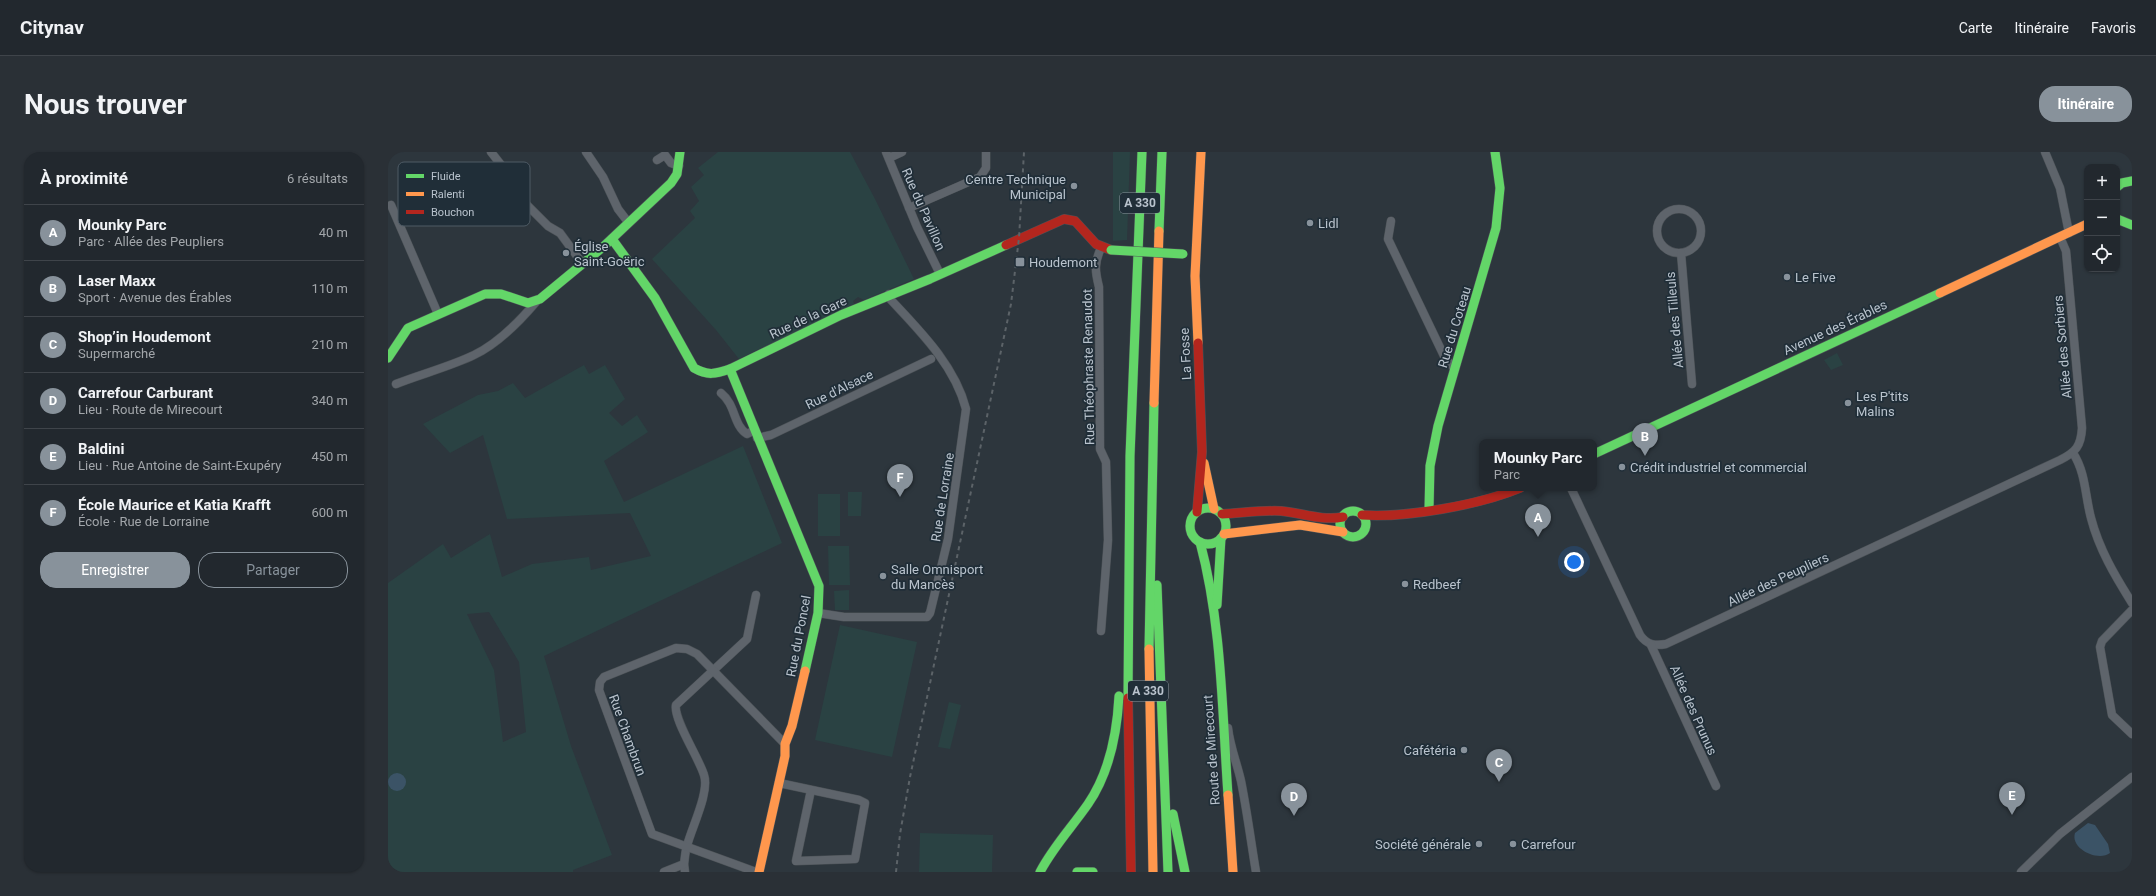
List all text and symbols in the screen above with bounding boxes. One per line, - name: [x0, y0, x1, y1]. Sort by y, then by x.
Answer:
- text: Citynav: [20, 16, 84, 39]
- text: Carte: [1959, 20, 1992, 36]
- text: Itinéraire: [2014, 20, 2069, 36]
- text: Favoris: [2091, 20, 2136, 36]
- button: Itinéraire: [2039, 86, 2132, 122]
- text: Nous trouver: [24, 88, 187, 121]
- legend: [398, 162, 530, 226]
- map controls: [2084, 164, 2120, 272]
- button: +: [2084, 164, 2120, 200]
- street label: Rue du Pavillon: [899, 166, 948, 253]
- text: À proximité: [40, 168, 128, 188]
- text: Fluide: [431, 170, 461, 183]
- text: 6 résultats: [287, 171, 348, 186]
- place label: Centre Technique Municipal: [965, 172, 1066, 202]
- marker: Centre Technique Municipal: [1069, 181, 1079, 191]
- text: Ralenti: [431, 188, 465, 201]
- road number: A 330: [1120, 193, 1160, 213]
- button: −: [2084, 200, 2120, 236]
- text: Bouchon: [431, 206, 474, 219]
- text: Mounky Parc: [78, 216, 166, 234]
- place label: Lidl: [1318, 216, 1339, 231]
- marker: Lidl: [1305, 218, 1315, 228]
- text: A: [49, 225, 57, 240]
- text: 40 m: [319, 225, 348, 240]
- text: Parc · Allée des Peupliers: [78, 234, 224, 249]
- button: locate: [2084, 236, 2120, 272]
- place label: Église Saint-Goëric: [574, 239, 645, 269]
- marker: Église Saint-Goëric: [561, 248, 571, 258]
- place label: Houdemont: [1029, 255, 1097, 270]
- marker: Houdemont: [1014, 256, 1026, 268]
- place label: Le Five: [1795, 270, 1836, 285]
- street label: Allée des Tilleuls: [1663, 271, 1686, 369]
- text: Laser Maxx: [78, 272, 156, 290]
- marker: Le Five: [1782, 272, 1792, 282]
- text: B: [49, 281, 57, 296]
- text: 110 m: [311, 281, 348, 296]
- street label: Rue du Coteau: [1435, 285, 1474, 370]
- street label: Rue Théophraste Renaudot: [1080, 289, 1097, 445]
- text: Sport · Avenue des Érables: [78, 290, 232, 305]
- street label: Rue de la Gare: [767, 293, 849, 342]
- street label: Allée des Sorbiers: [2050, 294, 2075, 399]
- street label: Avenue des Érables: [1781, 297, 1890, 358]
- street label: La Fosse: [1177, 327, 1194, 380]
- text: Shop’in Houdemont: [78, 328, 211, 346]
- text: C: [49, 337, 57, 352]
- text: 210 m: [311, 337, 348, 352]
- text: Supermarché: [78, 346, 155, 361]
- street label: Rue d'Alsace: [803, 367, 876, 412]
- text: Carrefour Carburant: [78, 384, 213, 402]
- place label: Les P'tits Malins: [1856, 389, 1909, 419]
- text: D: [49, 393, 57, 408]
- text: 340 m: [311, 393, 348, 408]
- marker: Les P'tits Malins: [1843, 398, 1853, 408]
- text: Lieu · Route de Mirecourt: [78, 402, 223, 417]
- pin: B: [1632, 423, 1658, 456]
- popup: [1479, 439, 1597, 491]
- text: Baldini: [78, 440, 124, 458]
- text: E: [49, 449, 57, 464]
- text: 450 m: [311, 449, 348, 464]
- text: Mounky Parc: [1494, 449, 1582, 467]
- street label: Rue de Lorraine: [928, 451, 957, 543]
- text: Lieu · Rue Antoine de Saint-Exupéry: [78, 458, 281, 473]
- place label: Crédit industriel et commercial: [1630, 460, 1807, 475]
- marker: Crédit industriel et commercial: [1617, 462, 1627, 472]
- pin: F: [887, 464, 913, 497]
- text: Parc: [1494, 467, 1520, 482]
- text: École Maurice et Katia Krafft: [78, 496, 271, 514]
- pin: A: [1525, 504, 1551, 537]
- text: F: [49, 505, 57, 520]
- text: 600 m: [311, 505, 348, 520]
- text: École · Rue de Lorraine: [78, 514, 209, 529]
- street label: Allée des Peupliers: [1725, 549, 1831, 609]
- button: Enregistrer: [40, 552, 190, 588]
- button: Partager: [198, 552, 348, 588]
- your location: [1564, 552, 1584, 572]
- place label: Salle Omnisport du Mancès: [891, 562, 983, 592]
- marker: Salle Omnisport du Mancès: [878, 571, 888, 581]
- place label: Redbeef: [1413, 577, 1461, 592]
- marker: Redbeef: [1400, 579, 1410, 589]
- street label: Rue du Poncel: [783, 594, 814, 678]
- street label: Allée des Prunus: [1667, 663, 1720, 758]
- road number: A 330: [1128, 681, 1168, 701]
- street label: Rue Chambrun: [606, 692, 649, 778]
- street label: Route de Mirecourt: [1200, 694, 1223, 806]
- place label: Cafétéria: [1403, 743, 1456, 758]
- marker: Cafétéria: [1459, 745, 1469, 755]
- pin: C: [1486, 749, 1512, 782]
- pin: E: [1999, 782, 2025, 815]
- pin: D: [1281, 783, 1307, 816]
- place label: Société générale: [1375, 837, 1471, 852]
- place label: Carrefour: [1521, 837, 1576, 852]
- marker: Société générale: [1474, 839, 1484, 849]
- marker: Carrefour: [1508, 839, 1518, 849]

